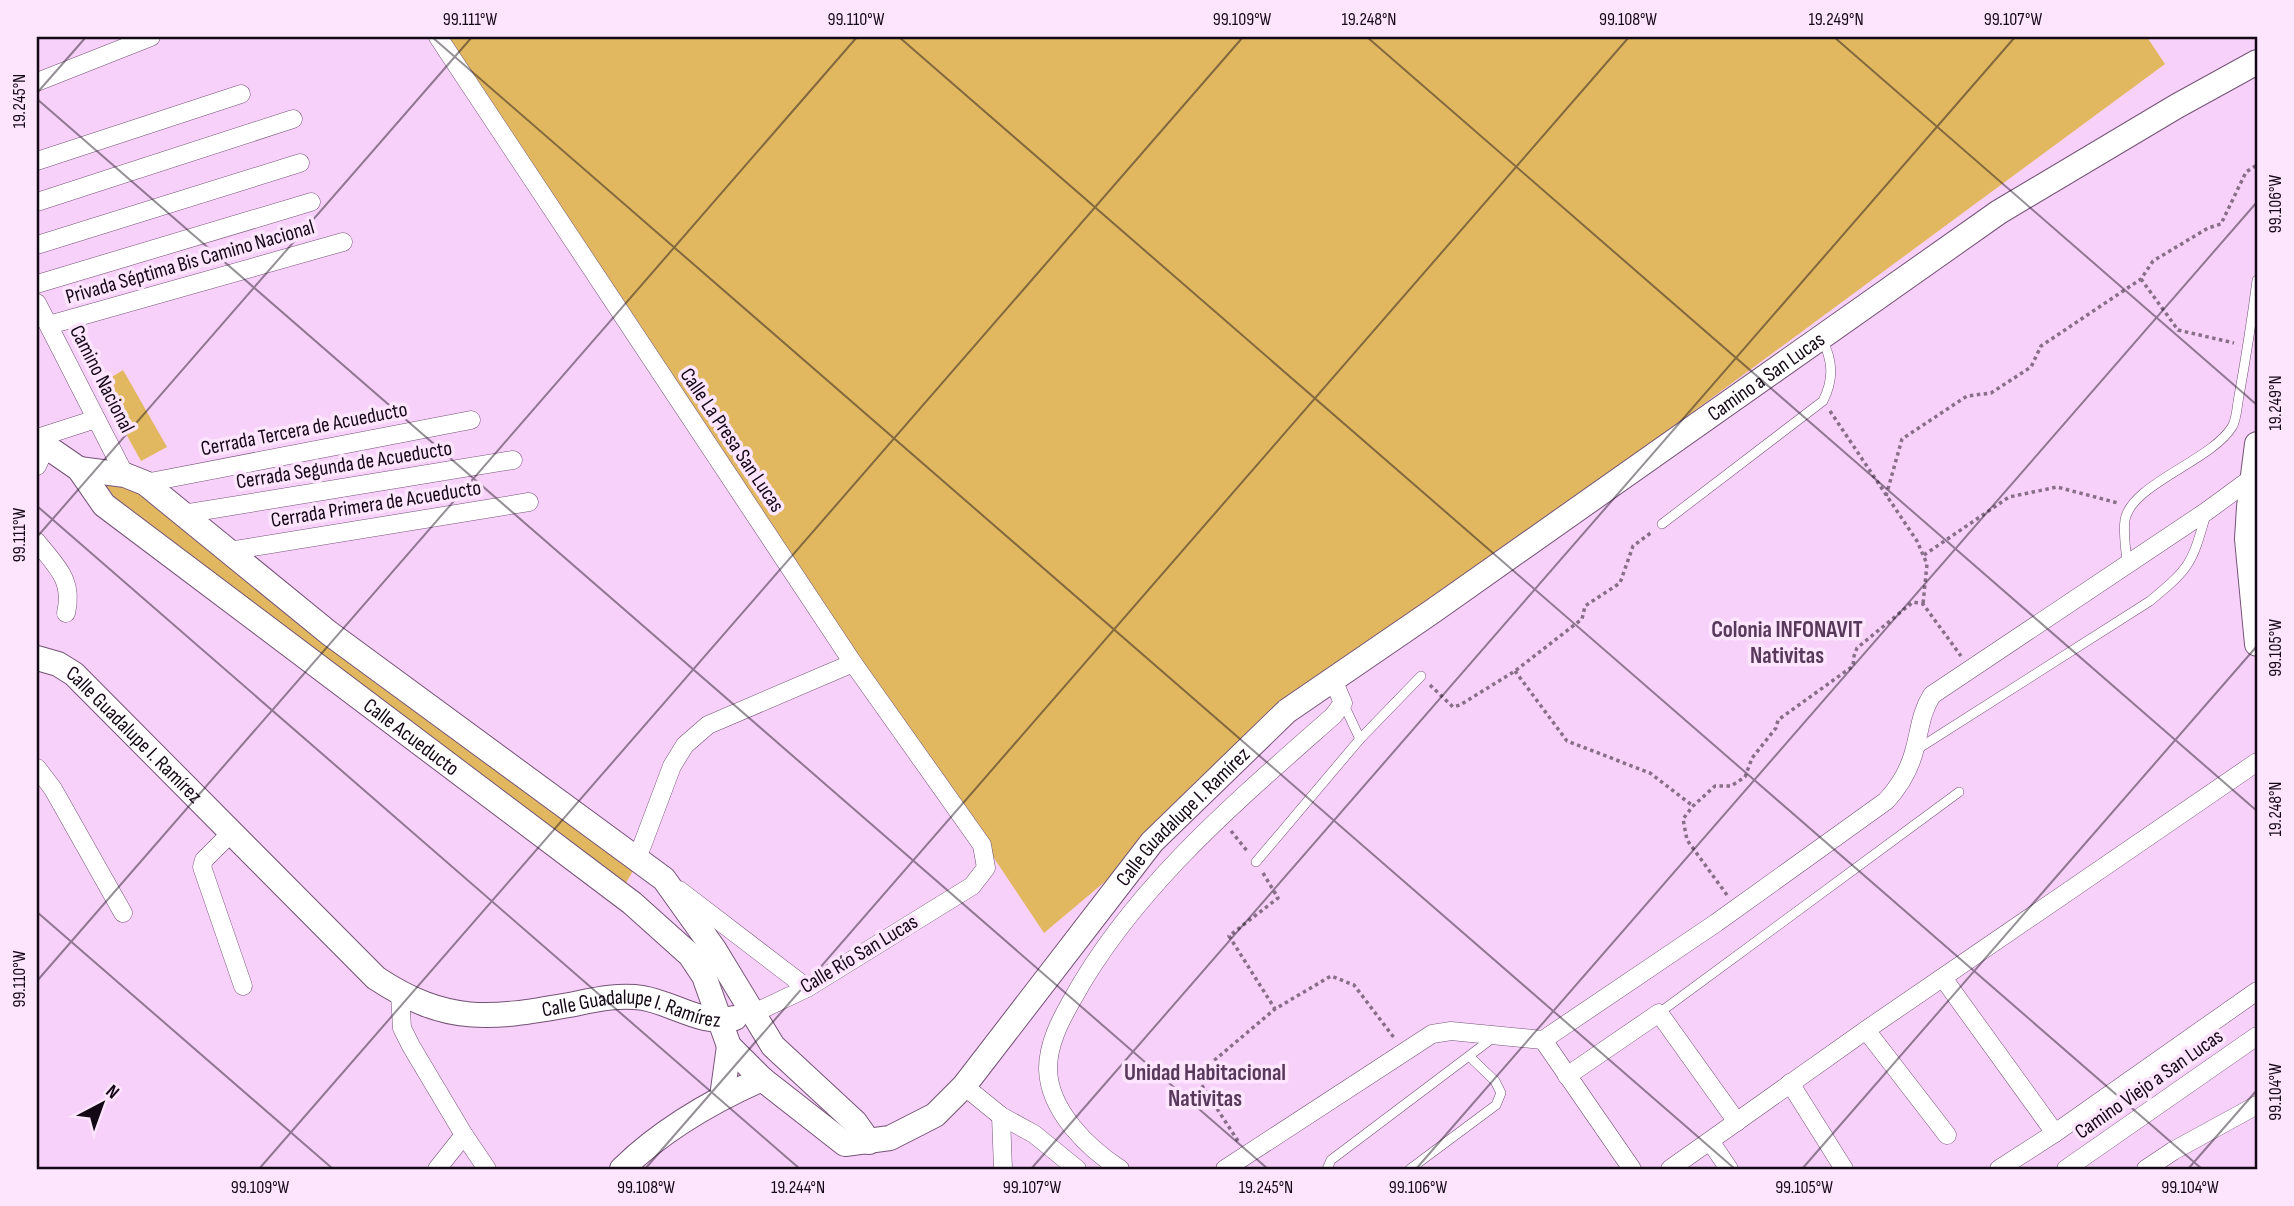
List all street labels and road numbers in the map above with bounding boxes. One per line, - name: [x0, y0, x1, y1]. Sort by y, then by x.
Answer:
- street label: Privada Séptima Bis Camino Nacional: [63, 214, 317, 310]
- street label: Camino Nacional: [64, 321, 140, 437]
- street label: Camino a San Lucas: [1702, 326, 1829, 426]
- street label: Calle La Presa San Lucas: [675, 363, 789, 517]
- street label: Cerrada Tercera de Acueducto: [199, 397, 409, 461]
- street label: Cerrada Segunda de Acueducto: [234, 436, 454, 494]
- street label: Cerrada Primera de Acueducto: [269, 475, 483, 533]
- street label: Calle Guadalupe I. Ramírez: [62, 660, 208, 809]
- street label: Calle Acueducto: [359, 693, 464, 781]
- street label: Calle Guadalupe I. Ramírez: [1110, 741, 1255, 891]
- street label: Calle Río San Lucas: [796, 909, 922, 999]
- street label: Calle Guadalupe I. Ramírez: [540, 984, 722, 1032]
- street label: Camino Viejo a San Lucas: [2070, 1024, 2228, 1144]

